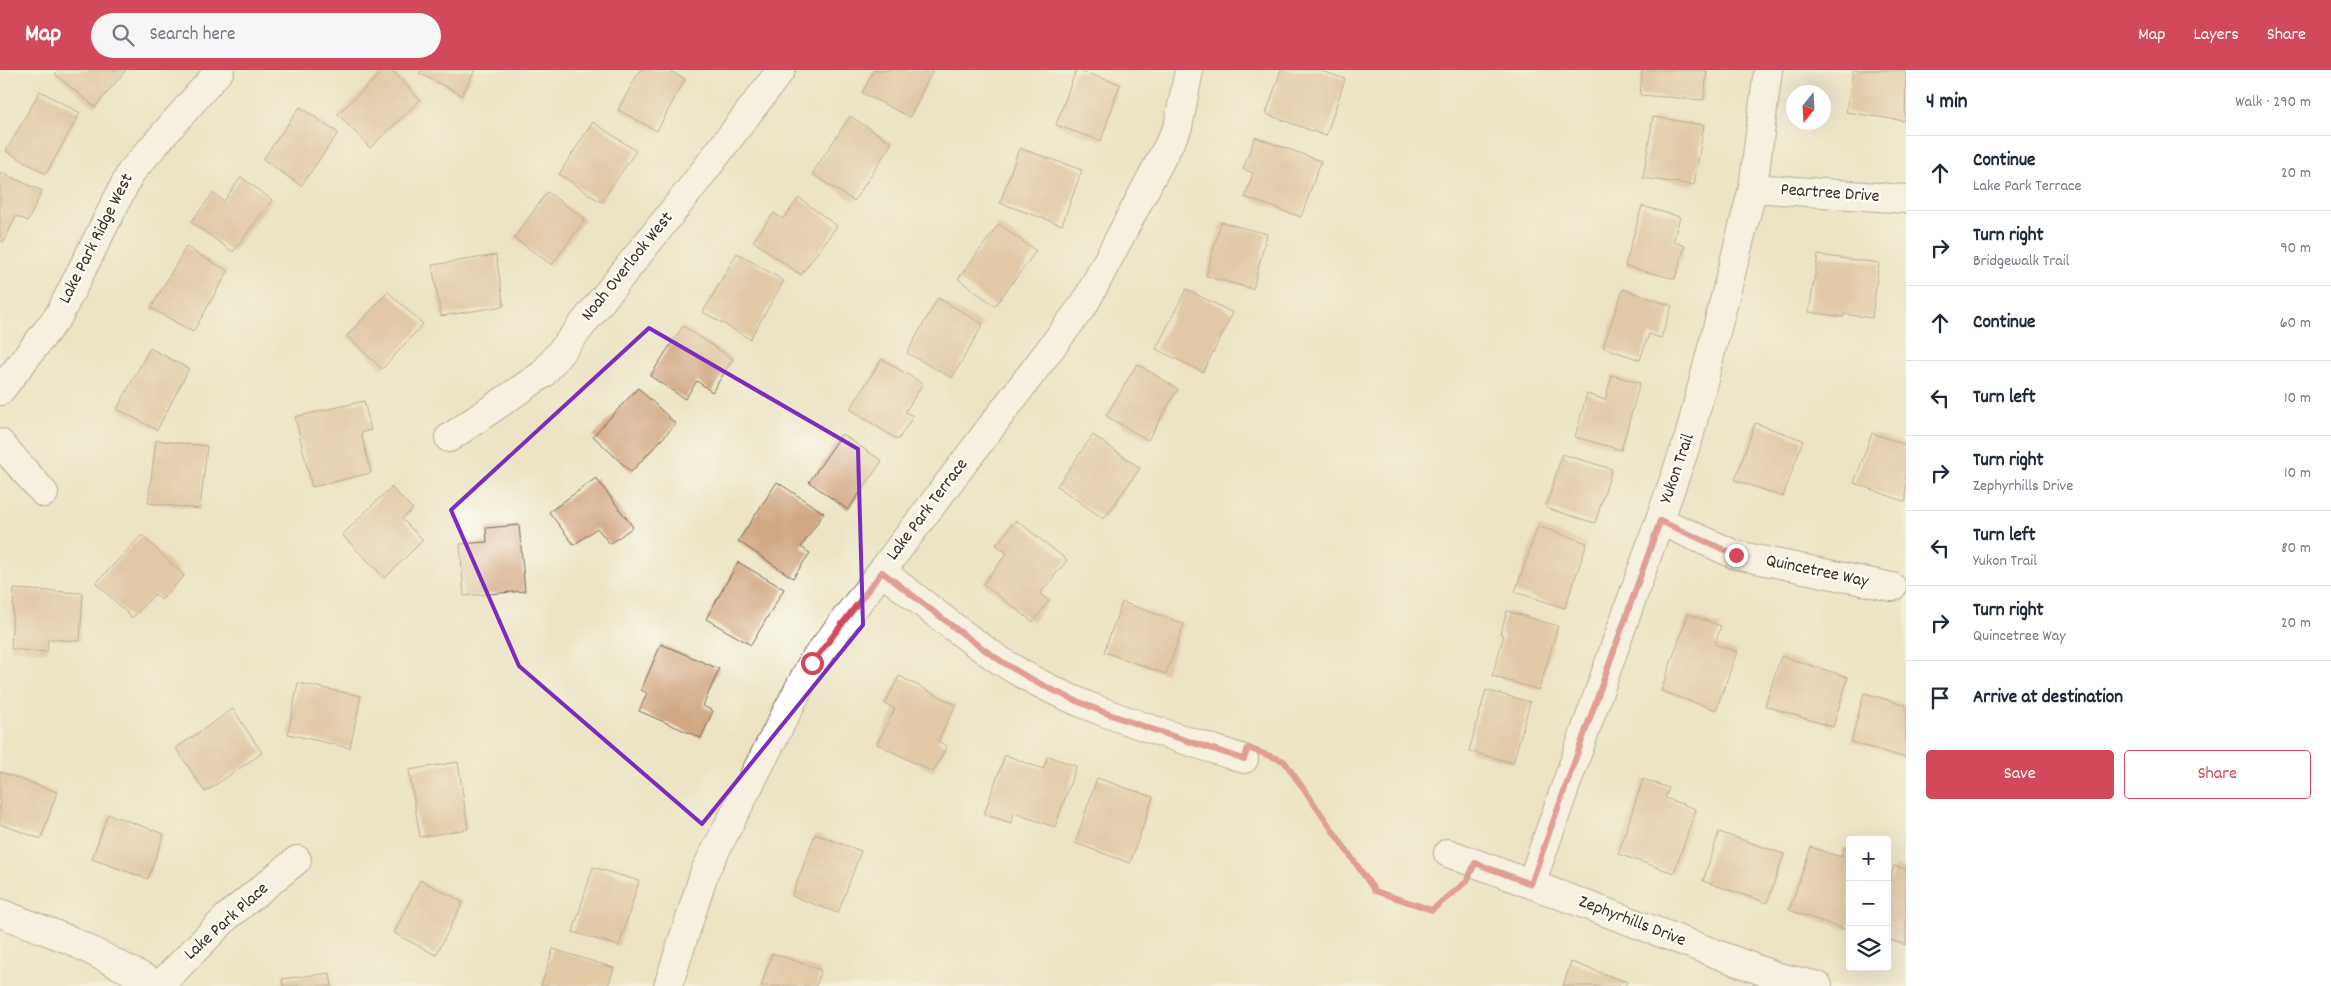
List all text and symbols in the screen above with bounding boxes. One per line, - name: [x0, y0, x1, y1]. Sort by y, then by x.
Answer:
- search box: [91, 13, 441, 58]
- text: Map: [25, 18, 61, 52]
- icon: search: [109, 21, 137, 49]
- text: Search here: [149, 22, 235, 49]
- text: Map: [2138, 23, 2165, 48]
- text: Layers: [2193, 23, 2239, 48]
- text: Share: [2267, 23, 2306, 48]
- north arrow: [1786, 85, 1831, 130]
- text: 4 min: [1926, 88, 1968, 118]
- text: Walk · 290 m: [2235, 91, 2311, 114]
- text: Continue: [1973, 148, 2035, 175]
- icon: ahead: [1926, 159, 1954, 187]
- text: 20 m: [2281, 162, 2311, 185]
- street label: Lake Park Ridge West: [53, 169, 141, 308]
- text: Lake Park Terrace: [1973, 175, 2082, 198]
- street label: Peartree Drive: [1780, 178, 1880, 210]
- street label: Noah Overlook West: [576, 207, 680, 327]
- text: Turn right: [1973, 223, 2044, 250]
- icon: right: [1926, 234, 1954, 262]
- text: 90 m: [2280, 237, 2311, 260]
- text: Bridgewalk Trail: [1973, 250, 2069, 273]
- icon: ahead: [1926, 309, 1954, 337]
- text: Continue: [1973, 310, 2035, 337]
- text: 60 m: [2280, 312, 2311, 335]
- icon: left: [1926, 384, 1954, 412]
- text: Turn left: [1973, 385, 2036, 412]
- text: 10 m: [2284, 387, 2311, 410]
- street label: Yukon Trail: [1654, 430, 1702, 507]
- text: Turn right: [1973, 448, 2044, 475]
- street label: Lake Park Terrace: [881, 454, 975, 566]
- icon: right: [1926, 459, 1954, 487]
- text: 10 m: [2284, 462, 2311, 485]
- text: Zephyrhills Drive: [1973, 475, 2073, 498]
- text: Turn left: [1973, 523, 2036, 550]
- icon: left: [1926, 534, 1954, 562]
- text: 80 m: [2281, 537, 2311, 560]
- route end: [1725, 544, 1748, 567]
- street label: Quincetree Way: [1763, 549, 1871, 595]
- text: Yukon Trail: [1973, 550, 2037, 573]
- text: Turn right: [1973, 598, 2044, 625]
- icon: right: [1926, 609, 1954, 637]
- text: 20 m: [2281, 612, 2311, 635]
- text: Quincetree Way: [1973, 625, 2066, 648]
- route start: [801, 652, 824, 675]
- icon: arrive: [1926, 684, 1954, 712]
- text: Arrive at destination: [1973, 685, 2123, 712]
- button: Save: [1926, 750, 2114, 799]
- button: Share: [2124, 750, 2311, 799]
- map controls: [1846, 836, 1891, 971]
- button: +: [1846, 836, 1891, 881]
- street label: Lake Park Place: [179, 877, 275, 967]
- button: −: [1846, 881, 1891, 926]
- street label: Zephyrhills Drive: [1575, 890, 1689, 954]
- button: layers: [1846, 926, 1891, 971]

